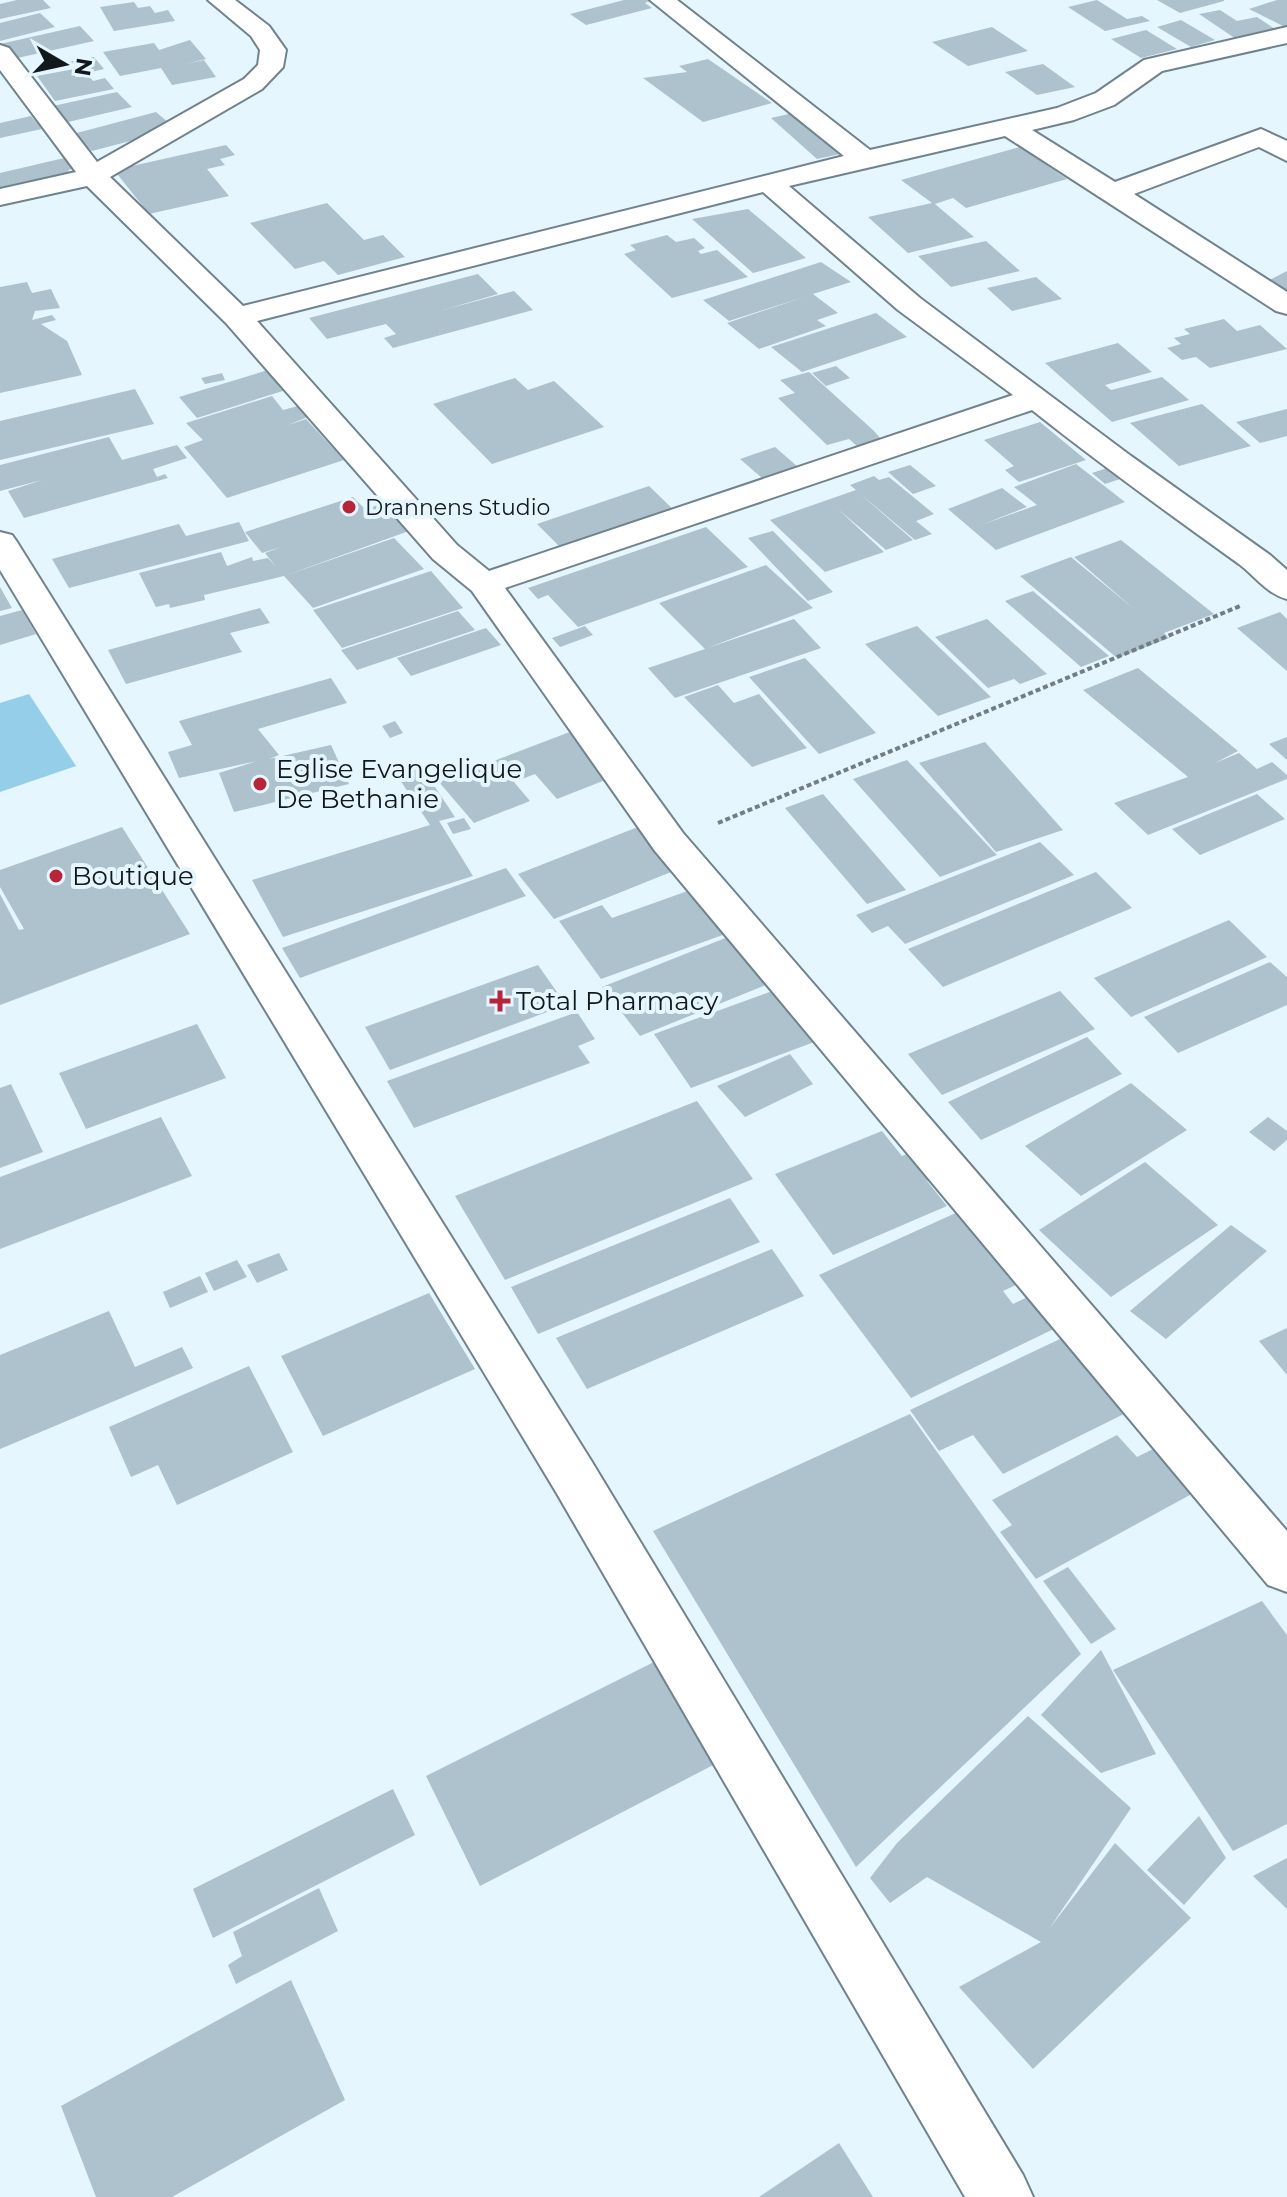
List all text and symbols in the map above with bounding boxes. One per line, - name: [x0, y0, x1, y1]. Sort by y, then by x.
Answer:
- north arrow: [24, 24, 104, 104]
- text: N: [69, 56, 98, 78]
- place label: Drannens Studio: [365, 494, 550, 521]
- marker: Drannens Studio: [340, 498, 358, 516]
- place label: Eglise Evangelique De Bethanie: [276, 753, 522, 815]
- marker: Eglise Evangelique De Bethanie: [251, 775, 269, 793]
- place label: Boutique: [72, 860, 194, 892]
- marker: Boutique: [47, 867, 65, 885]
- place label: Total Pharmacy: [516, 985, 719, 1017]
- marker: Total Pharmacy: [491, 992, 509, 1010]

